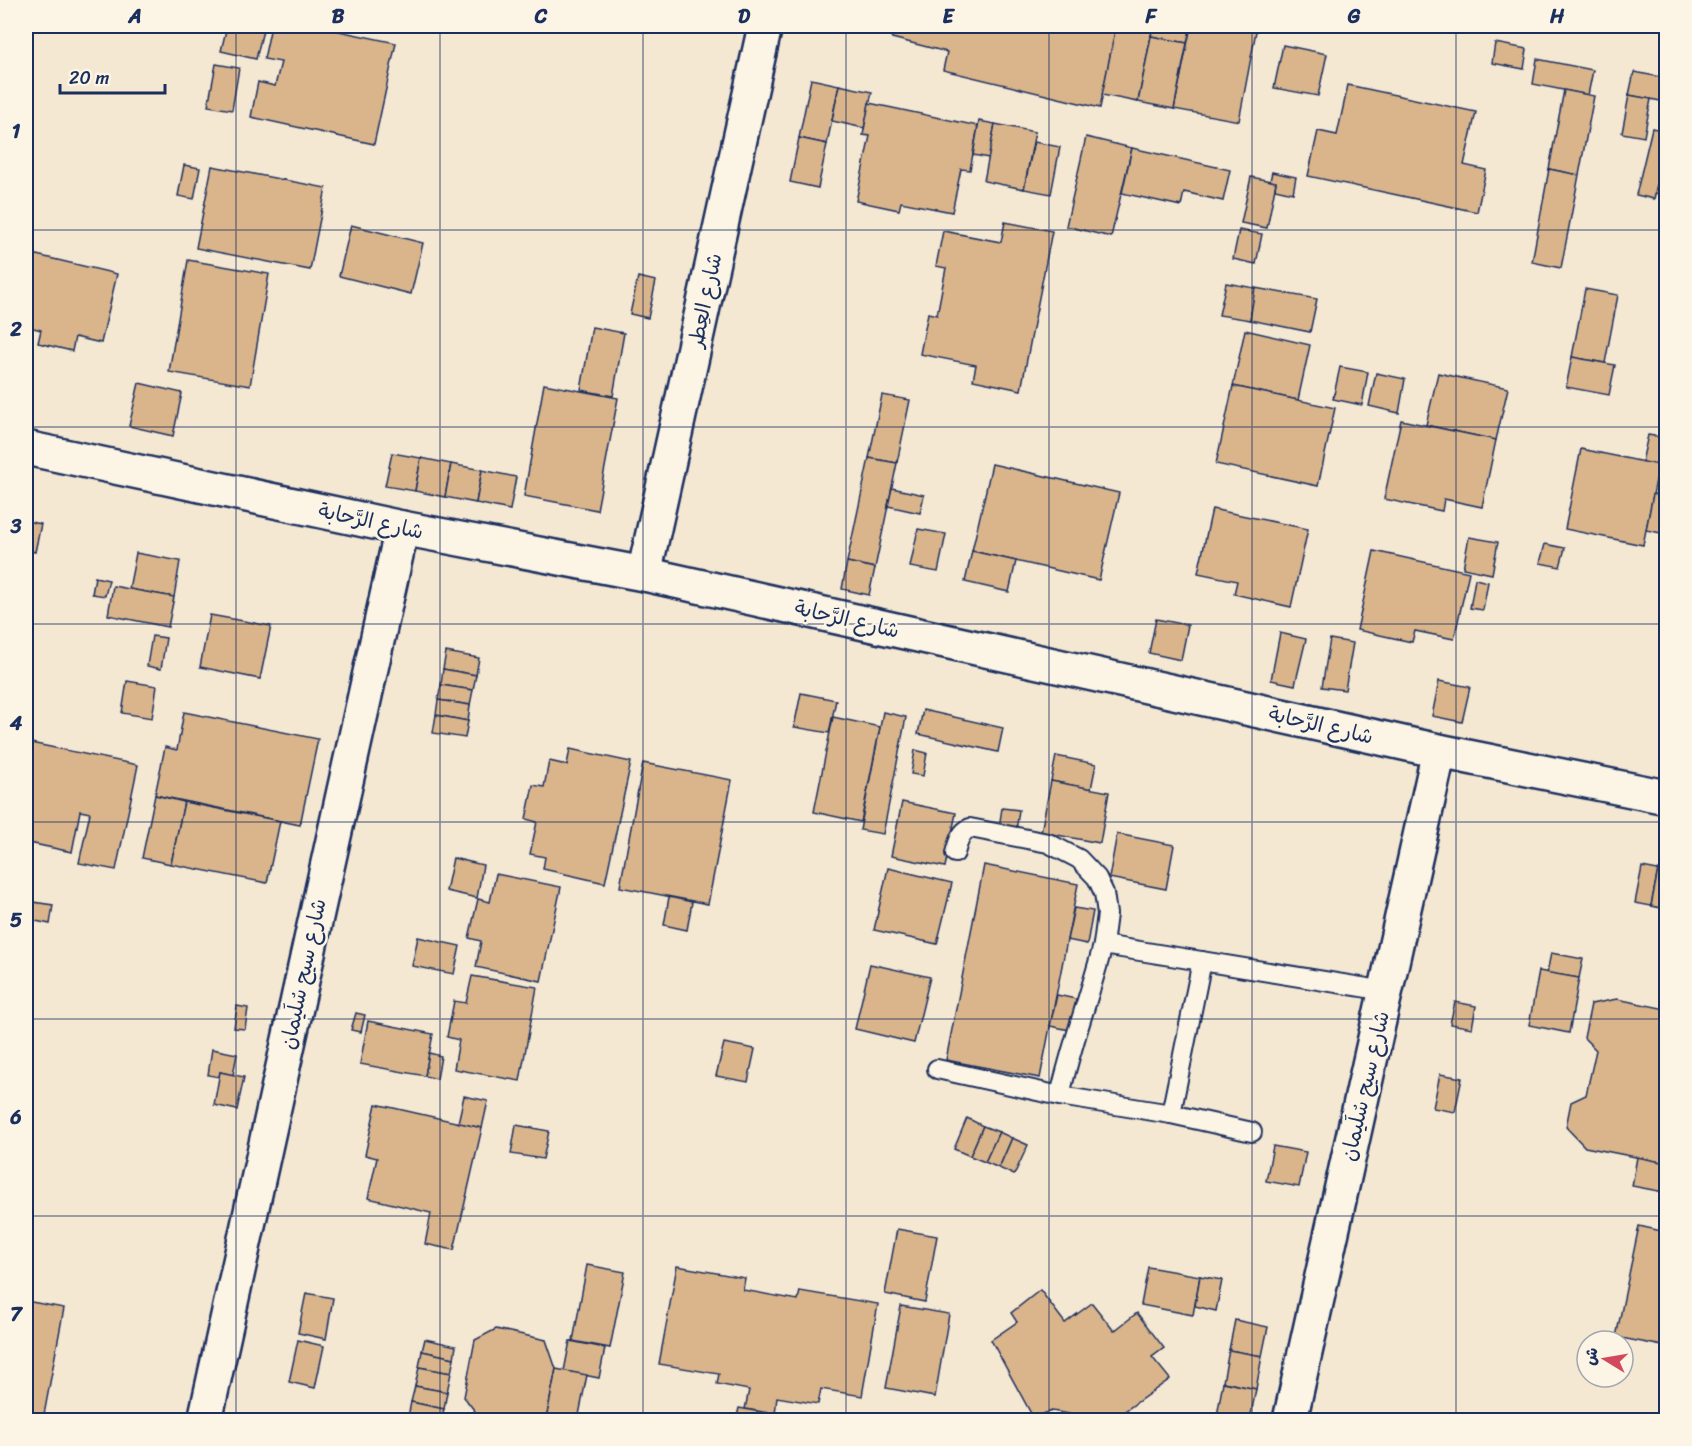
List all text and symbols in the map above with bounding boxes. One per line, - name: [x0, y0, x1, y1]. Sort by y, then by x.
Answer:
- text: A: [127, 0, 142, 34]
- text: B: [332, 0, 345, 34]
- text: C: [534, 0, 548, 34]
- text: D: [738, 0, 751, 34]
- text: E: [942, 0, 955, 34]
- text: F: [1145, 0, 1158, 34]
- text: G: [1347, 0, 1361, 34]
- text: H: [1549, 0, 1565, 34]
- scale bar: [60, 57, 165, 95]
- text: 20 m: [69, 62, 109, 94]
- text: 1: [12, 114, 21, 149]
- street label: شارع العِطر: [676, 250, 733, 352]
- text: 2: [9, 312, 22, 347]
- street label: شارع الرَّحابة: [315, 491, 427, 551]
- text: 3: [10, 509, 22, 544]
- street label: شارع الرَّحابة: [791, 588, 903, 650]
- street label: شارع الرَّحابة: [1265, 694, 1377, 756]
- text: 4: [9, 706, 23, 741]
- street label: شارع سيح سُلَيمان: [268, 895, 338, 1053]
- text: 5: [10, 903, 22, 938]
- street label: شارع سيح سُلَيمان: [1329, 1007, 1401, 1165]
- text: 6: [9, 1100, 22, 1135]
- text: 7: [10, 1297, 23, 1332]
- north arrow: [1575, 1329, 1635, 1389]
- text: ش: [1575, 1345, 1607, 1368]

